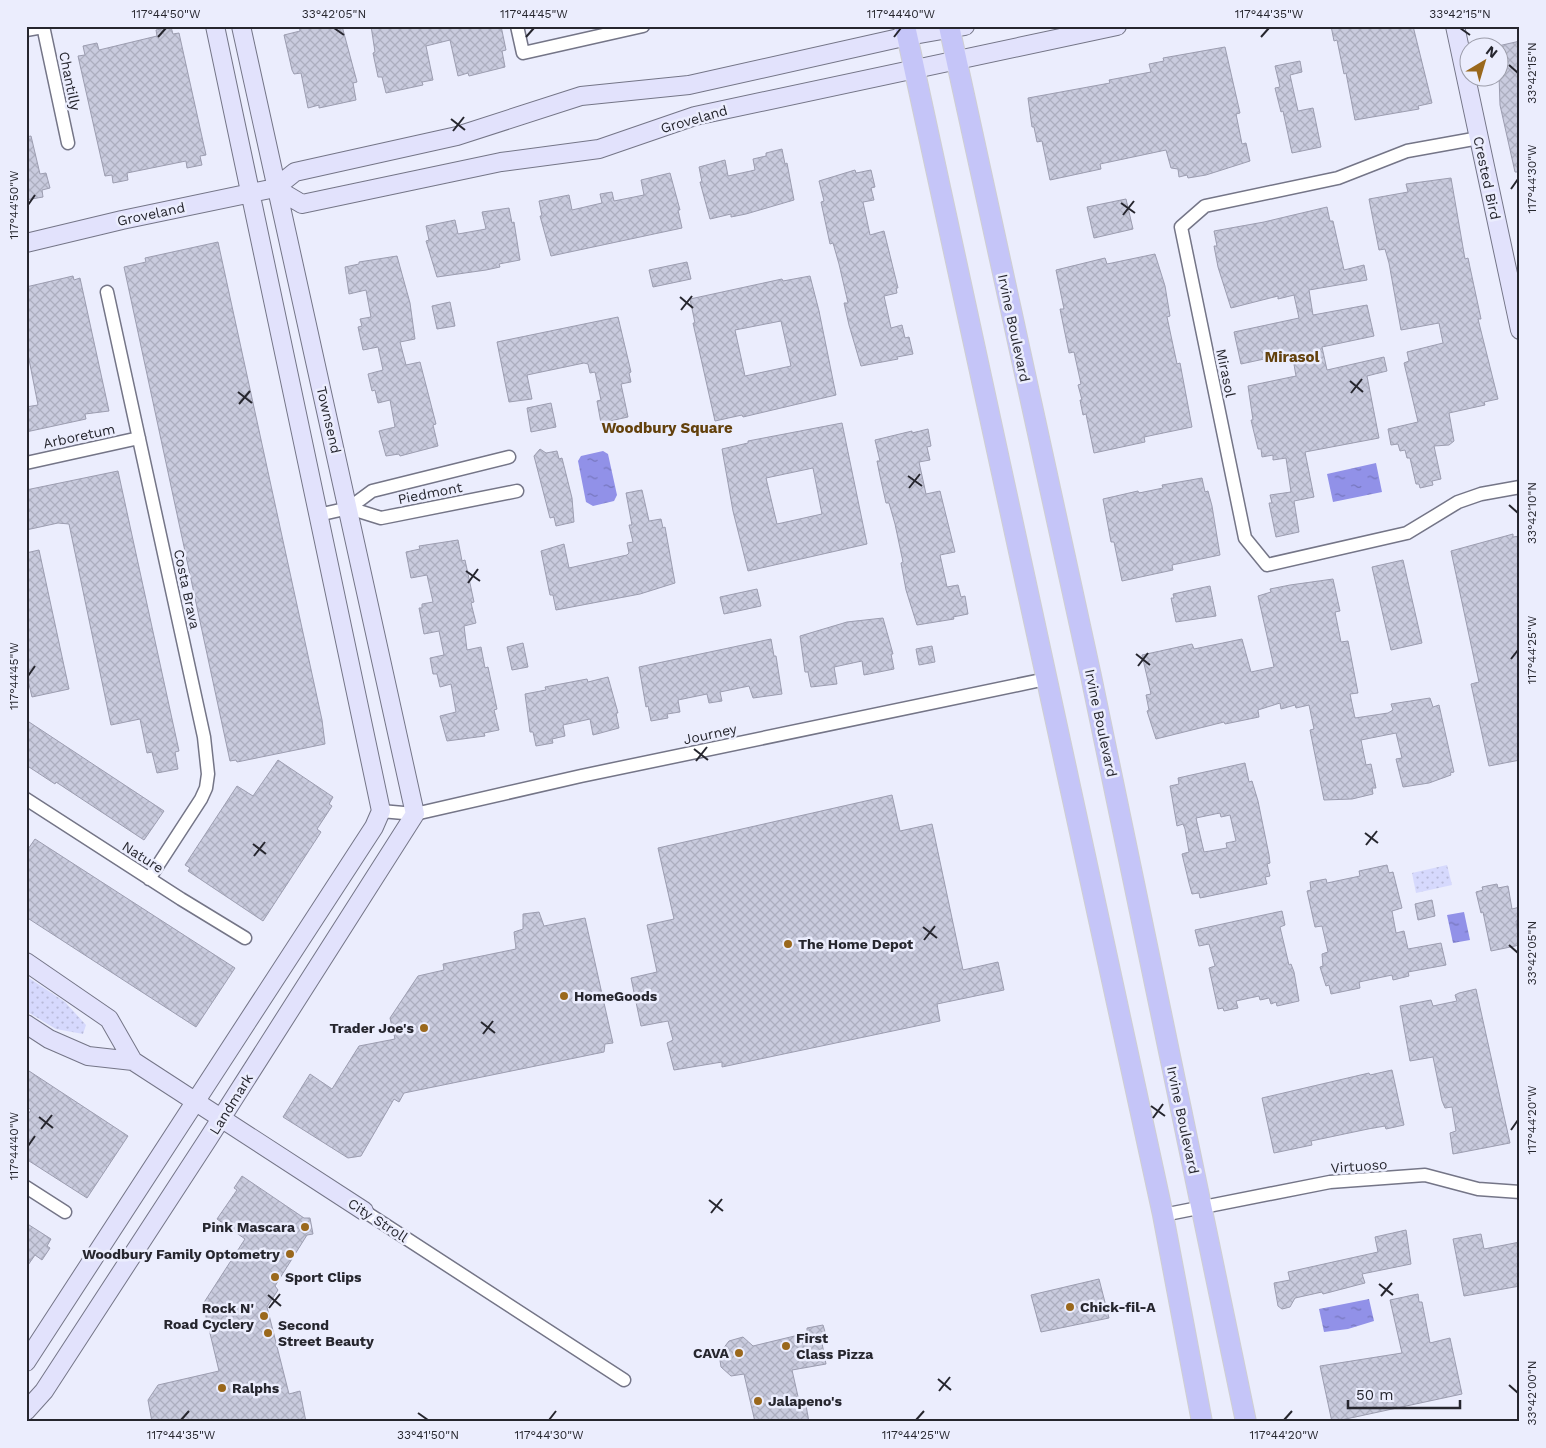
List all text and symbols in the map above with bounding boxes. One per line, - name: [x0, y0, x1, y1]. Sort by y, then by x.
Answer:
- text: 117°44'50"W: [131, 7, 201, 21]
- text: 33°42'05"N: [302, 7, 366, 21]
- text: 117°44'45"W: [500, 7, 568, 21]
- text: 117°44'40"W: [867, 7, 936, 21]
- text: 117°44'35"W: [1235, 7, 1304, 21]
- text: 33°42'15"N: [1429, 7, 1491, 21]
- north arrow: [1458, 38, 1508, 88]
- text: N: [1483, 42, 1501, 61]
- text: 33°42'15"N: [1525, 42, 1539, 104]
- street label: Chantilly: [56, 50, 84, 113]
- street label: Groveland: [659, 102, 729, 136]
- street label: Crested Bird: [1470, 135, 1504, 221]
- text: 117°44'30"W: [1525, 144, 1539, 214]
- text: 117°44'50"W: [7, 170, 21, 240]
- street label: Groveland: [116, 199, 186, 229]
- street label: Irvine Boulevard: [995, 273, 1033, 383]
- street label: Mirasol: [1213, 347, 1239, 399]
- district label: Mirasol: [1265, 348, 1320, 366]
- street label: Townsend: [314, 385, 344, 455]
- district label: Woodbury Square: [601, 419, 733, 437]
- street label: Arboretum: [41, 421, 117, 451]
- street label: Piedmont: [396, 479, 464, 507]
- text: 33°42'10"N: [1525, 482, 1539, 544]
- street label: Costa Brava: [171, 548, 203, 630]
- text: 117°44'25"W: [1525, 615, 1539, 684]
- text: 117°44'45"W: [7, 642, 21, 710]
- street label: Irvine Boulevard: [1082, 668, 1120, 778]
- street label: Journey: [682, 720, 739, 747]
- street label: Nature: [119, 838, 167, 876]
- text: 33°42'05"N: [1525, 921, 1539, 985]
- place label: The Home Depot: [798, 936, 913, 952]
- marker: The Home Depot: [782, 938, 794, 950]
- place label: HomeGoods: [574, 988, 658, 1004]
- marker: HomeGoods: [558, 990, 570, 1002]
- place label: Trader Joe's: [330, 1020, 415, 1036]
- marker: Trader Joe's: [418, 1022, 430, 1034]
- street label: Irvine Boulevard: [1164, 1065, 1202, 1175]
- street label: Landmark: [206, 1071, 256, 1137]
- text: 117°44'20"W: [1525, 1085, 1539, 1155]
- text: 117°44'40"W: [7, 1111, 21, 1180]
- street label: Virtuoso: [1330, 1156, 1388, 1176]
- street label: City Stroll: [345, 1195, 412, 1246]
- place label: Pink Mascara: [202, 1219, 296, 1235]
- marker: Pink Mascara: [299, 1221, 311, 1233]
- place label: Woodbury Family Optometry: [82, 1246, 280, 1262]
- marker: Woodbury Family Optometry: [284, 1248, 296, 1260]
- place label: Sport Clips: [285, 1269, 362, 1285]
- marker: Sport Clips: [269, 1271, 281, 1283]
- place label: Chick-fil-A: [1080, 1299, 1156, 1315]
- place label: Rock N' Road Cyclery: [163, 1300, 254, 1332]
- marker: Chick-fil-A: [1064, 1301, 1076, 1313]
- marker: Rock N' Road Cyclery: [258, 1310, 270, 1322]
- place label: Second Street Beauty: [278, 1317, 374, 1349]
- marker: Second Street Beauty: [262, 1327, 274, 1339]
- place label: First Class Pizza: [796, 1330, 874, 1362]
- marker: First Class Pizza: [780, 1340, 792, 1352]
- place label: CAVA: [693, 1345, 730, 1361]
- marker: CAVA: [733, 1347, 745, 1359]
- text: 33°42'00"N: [1525, 1361, 1539, 1425]
- scale bar: [1348, 1378, 1461, 1410]
- place label: Ralphs: [232, 1380, 280, 1396]
- marker: Ralphs: [216, 1382, 228, 1394]
- text: 50 m: [1356, 1386, 1393, 1404]
- place label: Jalapeno's: [768, 1393, 842, 1409]
- marker: Jalapeno's: [752, 1395, 764, 1407]
- text: 117°44'35"W: [147, 1428, 216, 1442]
- text: 33°41'50"N: [397, 1428, 459, 1442]
- text: 117°44'30"W: [514, 1428, 584, 1442]
- text: 117°44'25"W: [882, 1428, 951, 1442]
- text: 117°44'20"W: [1249, 1428, 1319, 1442]

